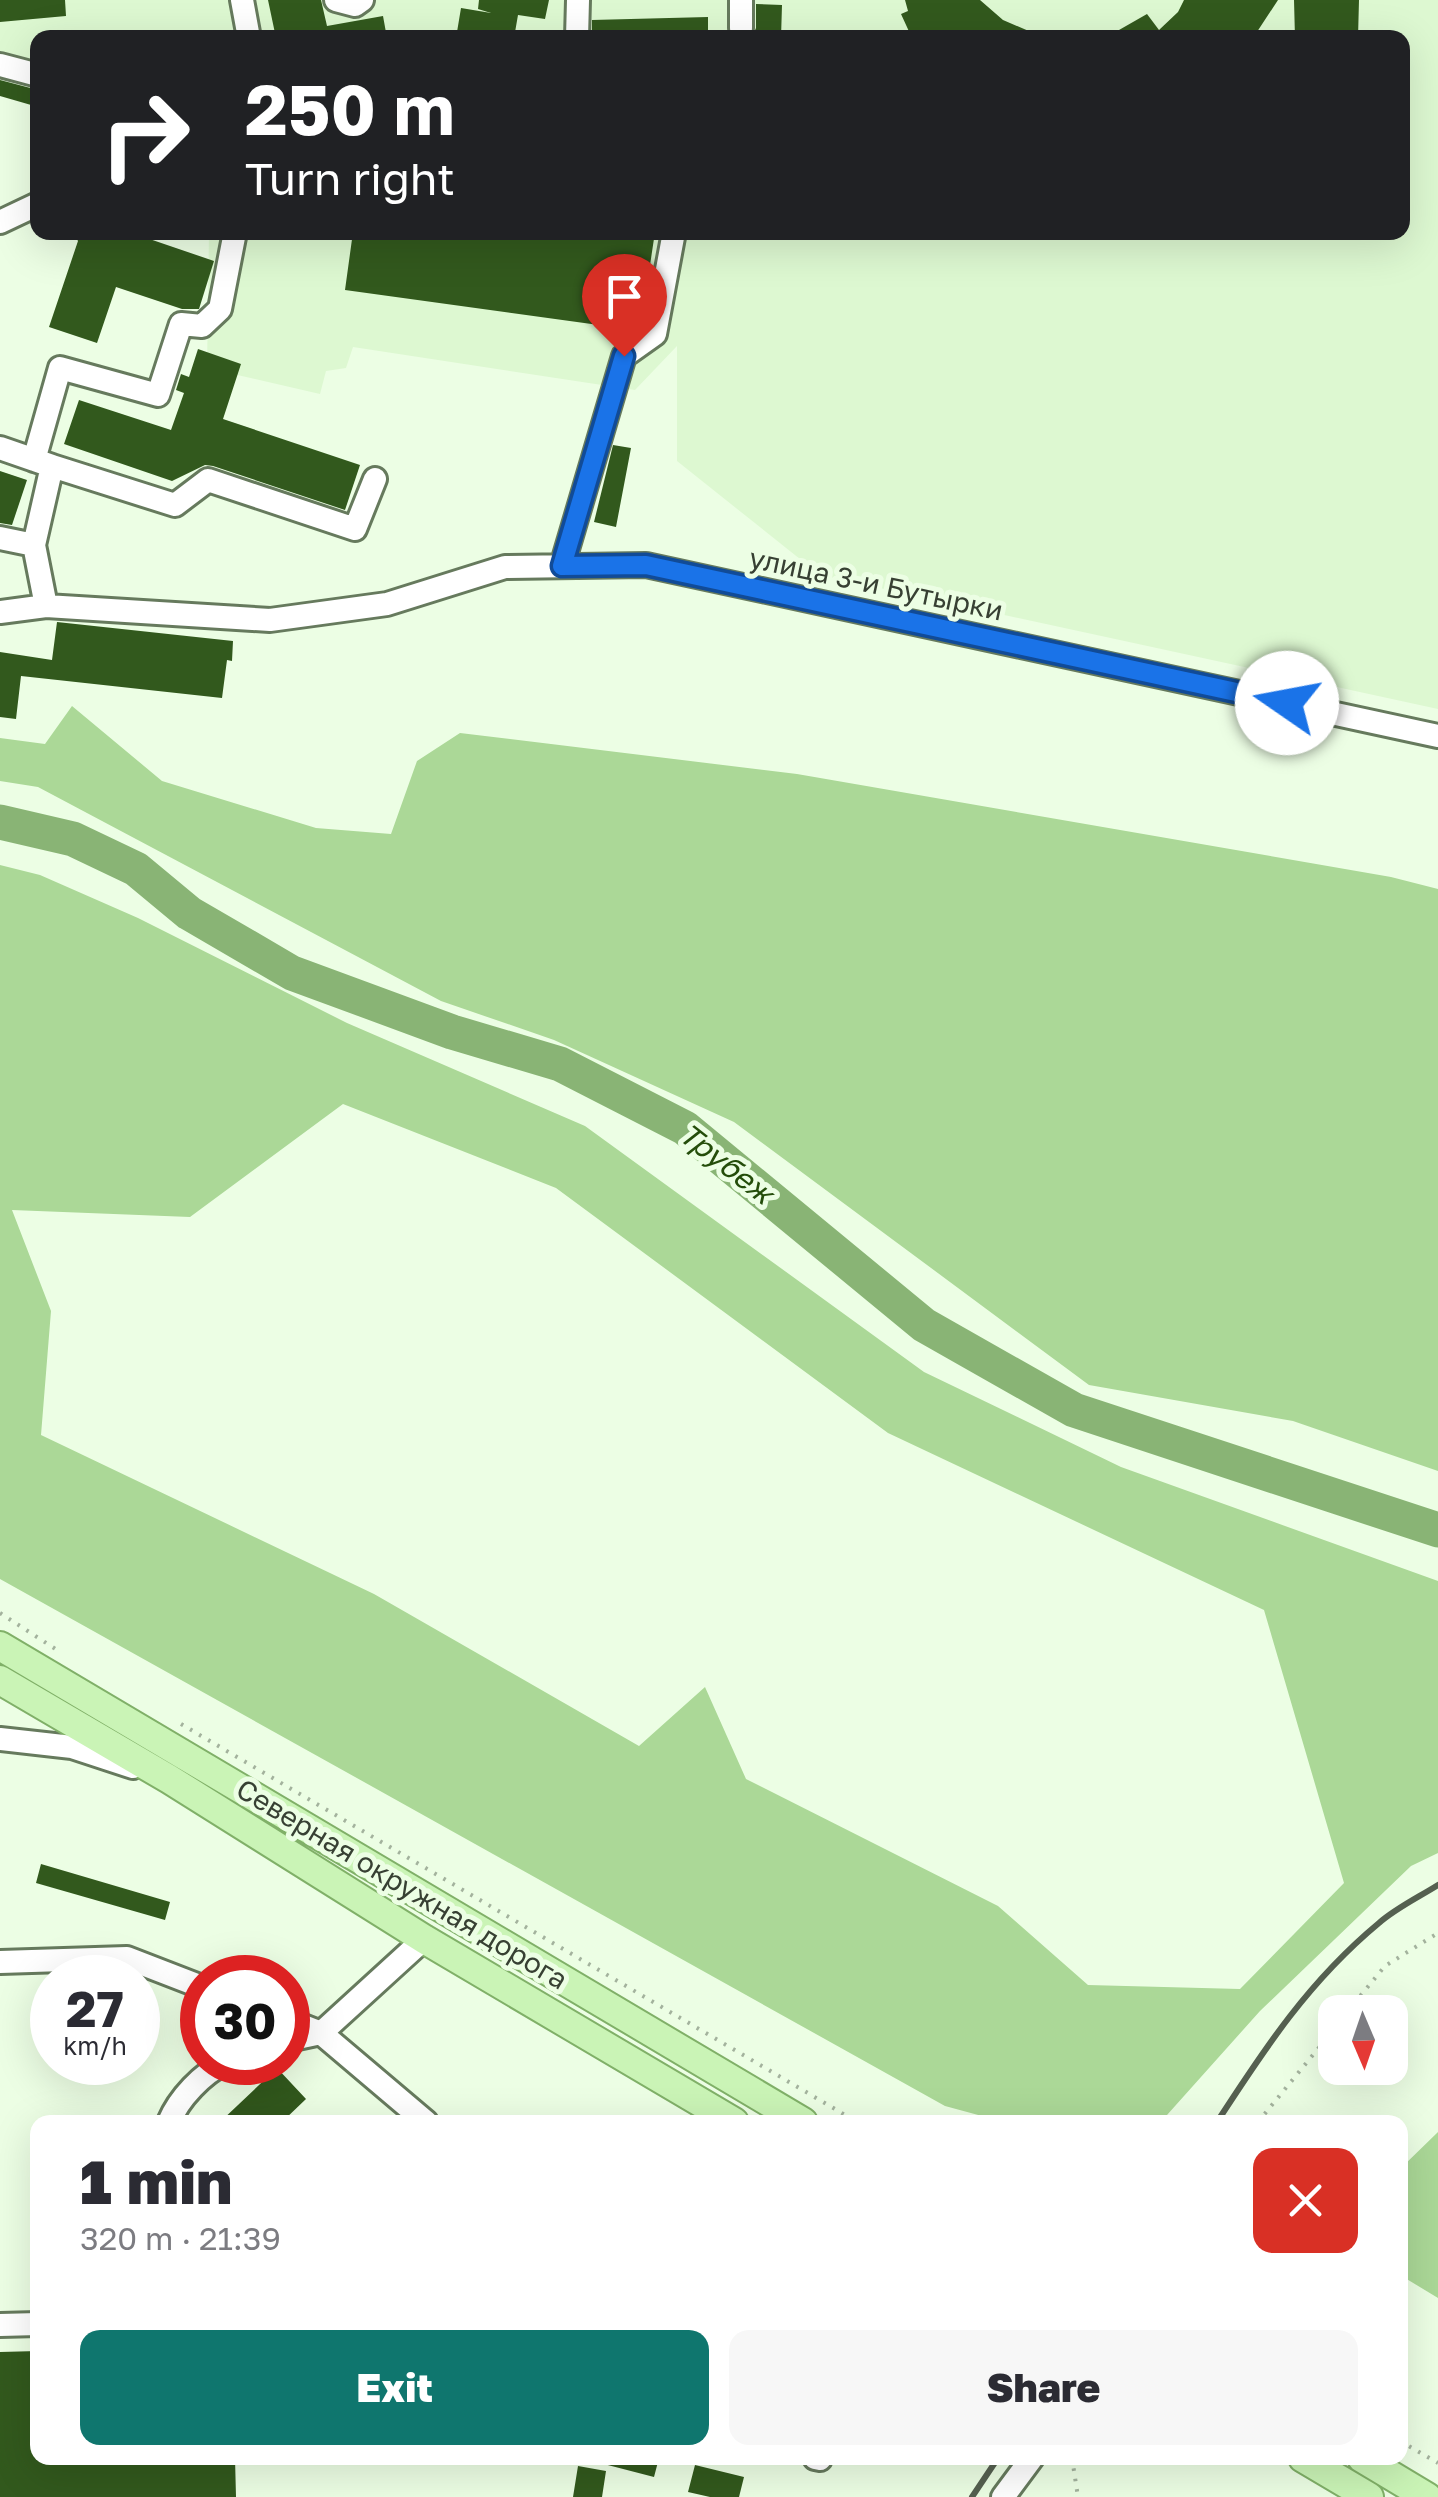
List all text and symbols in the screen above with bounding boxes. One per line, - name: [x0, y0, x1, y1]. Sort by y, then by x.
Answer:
- text: 250 m: [245, 66, 455, 150]
- icon: right: [80, 70, 210, 200]
- text: Turn right: [245, 151, 455, 205]
- pin: [582, 254, 667, 357]
- icon: arrive: [597, 269, 652, 324]
- street label: улица 3-и Бутырки: [746, 540, 1006, 627]
- position arrow: [1235, 651, 1339, 755]
- water label: Трубеж: [673, 1115, 783, 1213]
- street label: Северная окружная дорога: [231, 1772, 574, 1996]
- speed limit sign: 30: [180, 1955, 310, 2085]
- text: 27: [66, 1978, 124, 2038]
- north arrow: [1318, 1995, 1408, 2085]
- map controls: [1318, 1995, 1408, 2085]
- text: km/h: [63, 2030, 127, 2061]
- text: 1 min: [80, 2145, 232, 2217]
- button: close: [1253, 2148, 1358, 2253]
- text: 320 m · 21:39: [80, 2219, 281, 2257]
- button: Exit: [80, 2330, 709, 2445]
- button: Share: [729, 2330, 1358, 2445]

